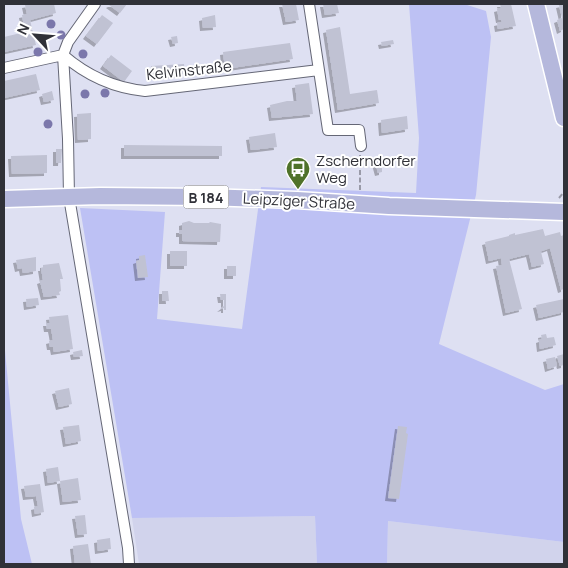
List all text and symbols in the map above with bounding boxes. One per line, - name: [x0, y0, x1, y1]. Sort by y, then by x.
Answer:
- north arrow: [10, 10, 60, 60]
- text: N: [12, 20, 34, 38]
- street label: Kelvinstraße: [145, 55, 233, 85]
- place label: Zscherndorfer Weg: [316, 150, 416, 188]
- bus stop icon: Zscherndorfer Weg: [285, 156, 311, 190]
- road number: B 184: [184, 186, 228, 208]
- street label: Leipziger Straße: [242, 188, 356, 214]

